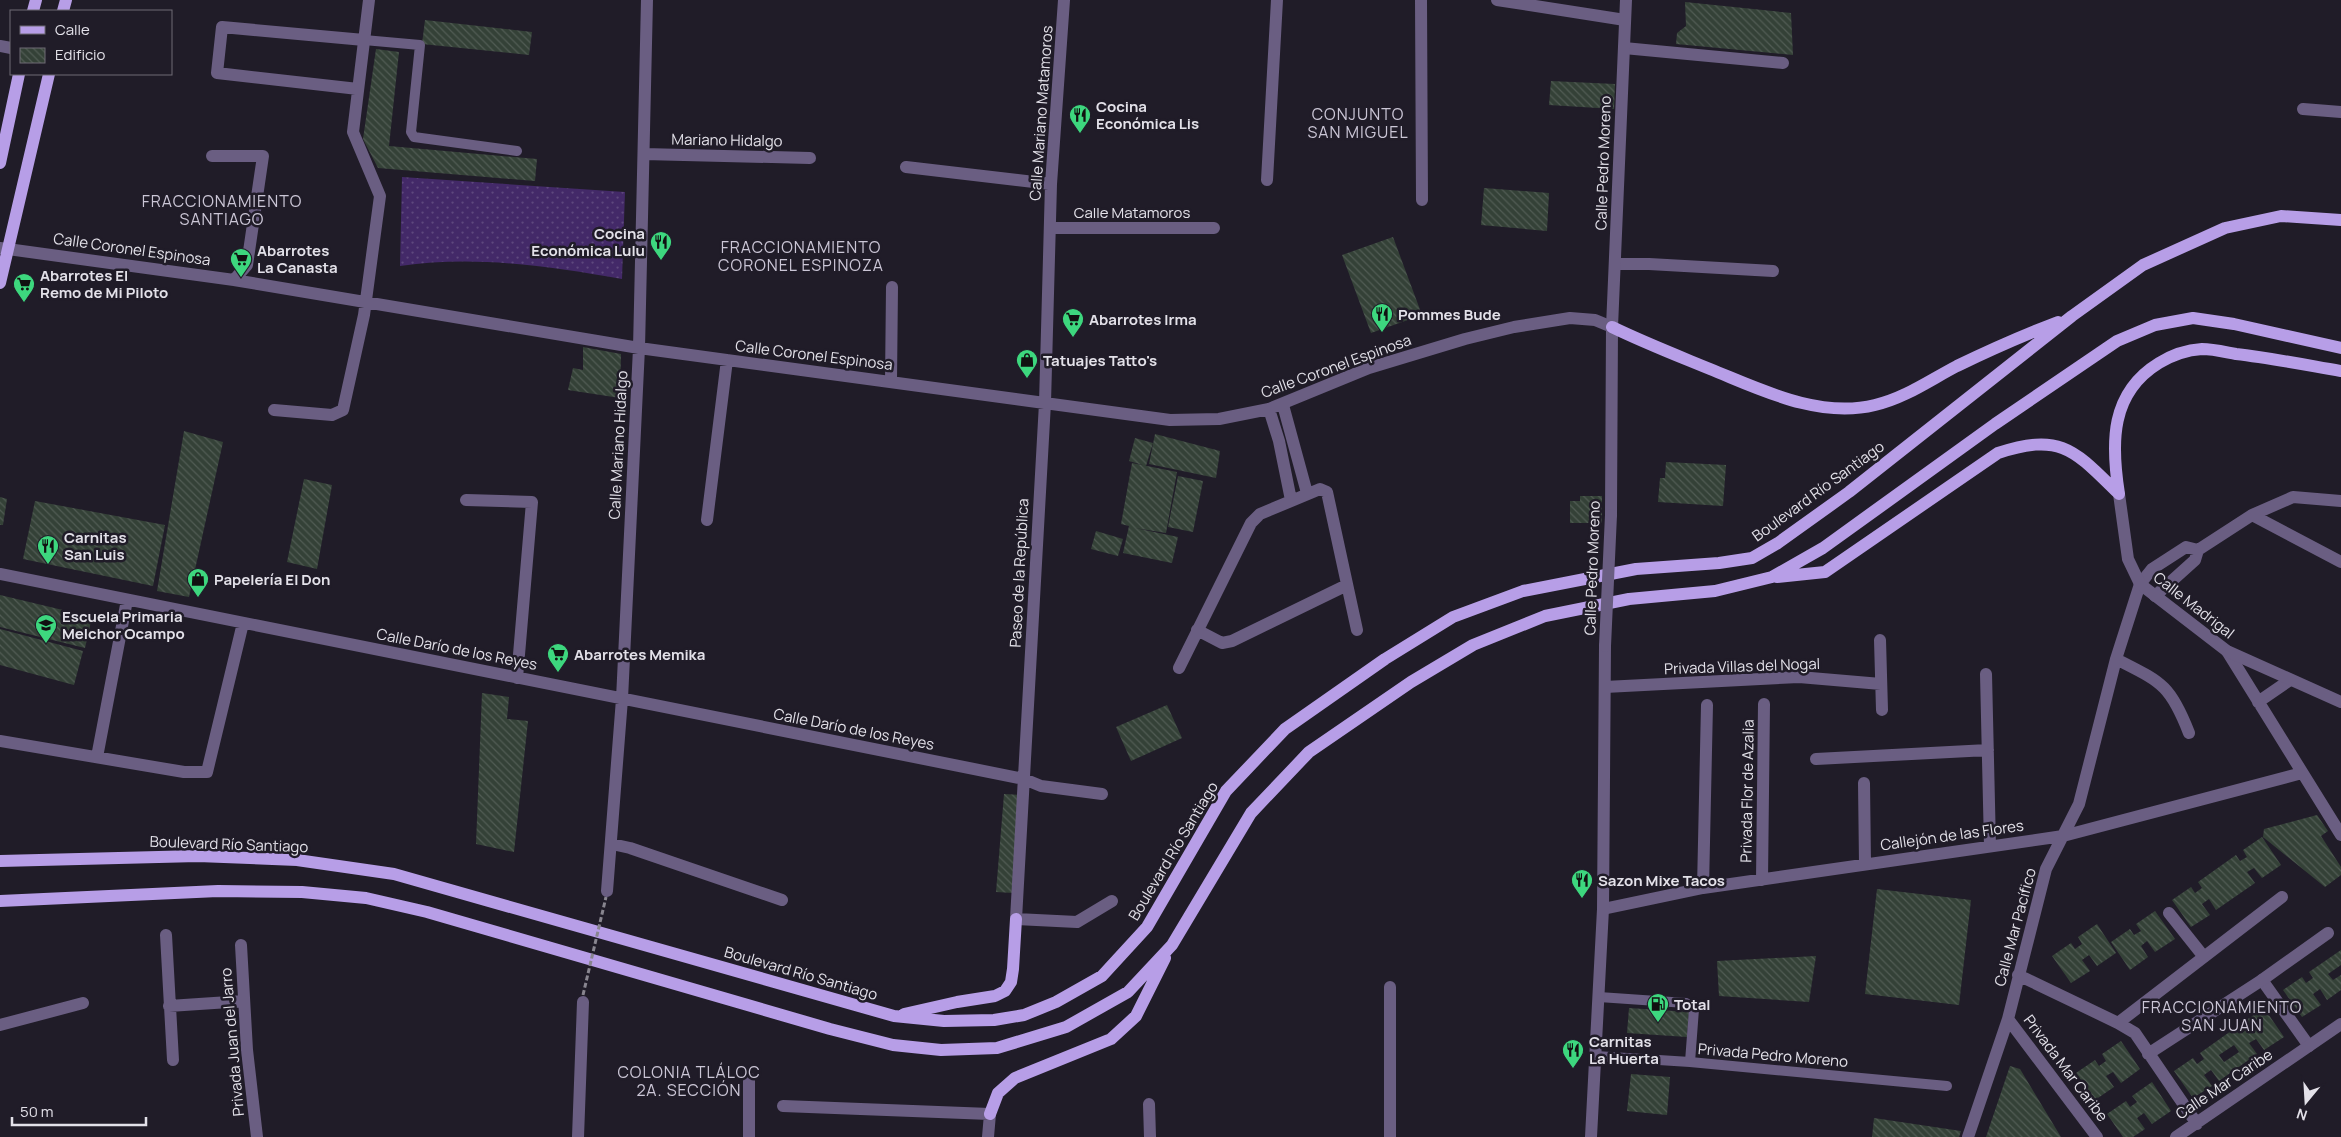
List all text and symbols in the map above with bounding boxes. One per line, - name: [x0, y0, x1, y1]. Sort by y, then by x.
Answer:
- legend: [10, 10, 172, 75]
- text: Calle: [55, 19, 90, 40]
- street label: Calle Mariano Matamoros: [1024, 25, 1058, 201]
- text: Edificio: [55, 44, 106, 65]
- street label: Calle Pedro Moreno: [1590, 95, 1616, 231]
- place label: Cocina Económica Lis: [1096, 96, 1199, 134]
- restaurant icon: Cocina Económica Lis: [1068, 103, 1092, 134]
- district label: CONJUNTO SAN MIGUEL: [1307, 103, 1409, 143]
- street label: Mariano Hidalgo: [671, 129, 783, 151]
- district label: FRACCIONAMIENTO SANTIAGO: [142, 190, 302, 230]
- street label: Calle Matamoros: [1074, 202, 1190, 223]
- place label: Cocina Económica Lulu: [531, 223, 645, 261]
- street label: Calle Coronel Espinosa: [52, 228, 212, 270]
- restaurant icon: Cocina Económica Lulu: [649, 230, 673, 261]
- district label: FRACCIONAMIENTO CORONEL ESPINOZA: [718, 236, 884, 276]
- place label: Abarrotes La Canasta: [257, 240, 338, 278]
- supermarket icon: Abarrotes La Canasta: [229, 247, 253, 278]
- place label: Abarrotes El Remo de Mi Piloto: [40, 265, 168, 303]
- supermarket icon: Abarrotes El Remo de Mi Piloto: [12, 272, 36, 303]
- restaurant icon: Pommes Bude: [1370, 302, 1394, 333]
- place label: Pommes Bude: [1398, 304, 1501, 325]
- supermarket icon: Abarrotes Irma: [1061, 307, 1085, 338]
- place label: Abarrotes Irma: [1089, 309, 1197, 330]
- street label: Calle Coronel Espinosa: [1258, 329, 1414, 403]
- street label: Calle Coronel Espinosa: [734, 335, 894, 375]
- shop icon: Tatuajes Tatto's: [1015, 348, 1039, 379]
- place label: Tatuajes Tatto's: [1043, 350, 1157, 371]
- street label: Calle Mariano Hidalgo: [604, 370, 632, 520]
- street label: Boulevard Río Santiago: [1748, 436, 1888, 546]
- street label: Paseo de la República: [1005, 498, 1033, 648]
- street label: Calle Pedro Moreno: [1579, 500, 1605, 636]
- place label: Carnitas San Luis: [64, 527, 127, 565]
- restaurant icon: Carnitas San Luis: [36, 534, 60, 565]
- shop icon: Papelería El Don: [186, 567, 210, 598]
- street label: Calle Madrigal: [2149, 567, 2239, 643]
- place label: Papelería El Don: [214, 569, 331, 590]
- place label: Escuela Primaria Melchor Ocampo: [62, 606, 185, 644]
- school or university icon: Escuela Primaria Melchor Ocampo: [34, 613, 58, 644]
- street label: Calle Darío de los Reyes: [375, 623, 539, 675]
- supermarket icon: Abarrotes Memika: [546, 642, 570, 673]
- place label: Abarrotes Memika: [574, 644, 705, 665]
- street label: Privada Villas del Nogal: [1664, 653, 1820, 679]
- street label: Calle Darío de los Reyes: [772, 703, 936, 755]
- street label: Privada Flor de Azalia: [1735, 719, 1759, 863]
- street label: Boulevard Río Santiago: [1123, 778, 1223, 924]
- street label: Callejón de las Flores: [1879, 815, 2025, 855]
- street label: Boulevard Río Santiago: [149, 831, 309, 857]
- street label: Calle Mar Pacífico: [1989, 865, 2041, 989]
- restaurant icon: Sazon Mixe Tacos: [1570, 868, 1594, 899]
- place label: Sazon Mixe Tacos: [1598, 870, 1725, 891]
- street label: Boulevard Río Santiago: [722, 941, 880, 1005]
- street label: Privada Juan del Jarro: [215, 967, 249, 1117]
- fuel station icon: Total: [1646, 992, 1670, 1023]
- place label: Total: [1674, 994, 1711, 1015]
- district label: FRACCIONAMIENTO SAN JUAN: [2142, 996, 2302, 1036]
- street label: Privada Mar Caribe: [2019, 1010, 2113, 1126]
- place label: Carnitas La Huerta: [1589, 1031, 1659, 1069]
- restaurant icon: Carnitas La Huerta: [1561, 1038, 1585, 1069]
- street label: Privada Pedro Moreno: [1697, 1038, 1849, 1072]
- street label: Calle Mar Caribe: [2171, 1044, 2277, 1124]
- district label: COLONIA TLÁLOC 2A. SECCIÓN: [617, 1061, 761, 1101]
- north arrow: [2281, 1077, 2331, 1127]
- scale bar: [12, 1094, 146, 1126]
- text: 50 m: [20, 1101, 54, 1122]
- text: N: [2294, 1104, 2310, 1125]

